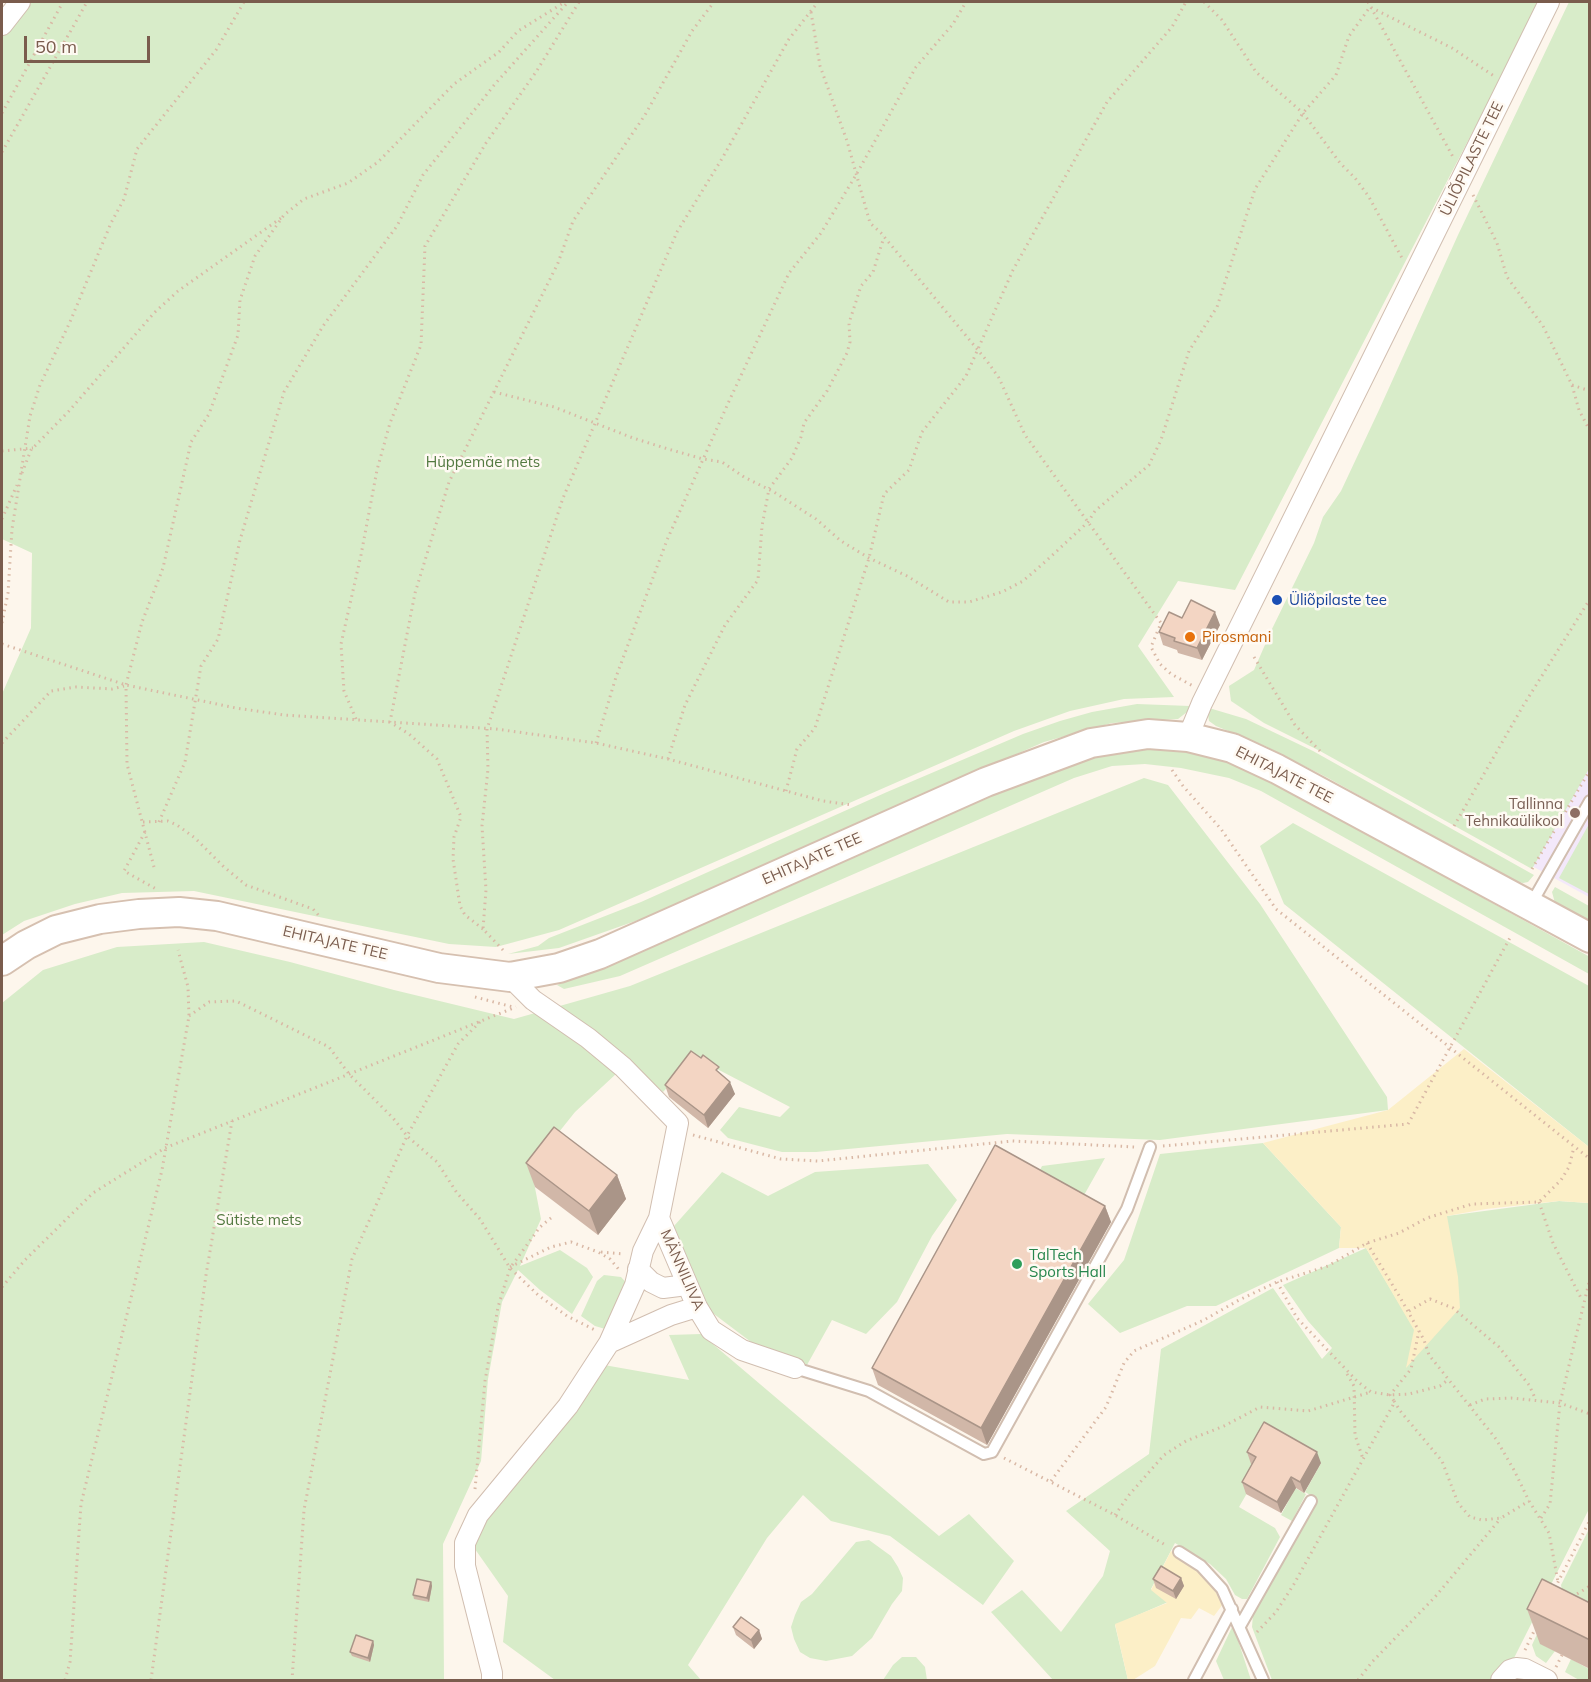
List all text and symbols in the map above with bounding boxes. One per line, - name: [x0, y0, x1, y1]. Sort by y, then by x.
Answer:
- scale bar: [27, 24, 153, 62]
- text: 50 m: [35, 35, 77, 58]
- street label: ÜLIÕPILASTE TEE: [1437, 99, 1507, 219]
- park label: Hüppemäe mets: [426, 453, 540, 471]
- place label: Üliõpilaste tee: [1289, 591, 1387, 609]
- marker: Üliõpilaste tee: [1270, 593, 1284, 607]
- place label: Pirosmani: [1202, 628, 1271, 646]
- marker: Pirosmani: [1183, 630, 1197, 644]
- street label: EHITAJATE TEE: [1232, 743, 1336, 807]
- place label: Tallinna Tehnikaülikool: [1465, 795, 1563, 830]
- marker: Tallinna Tehnikaülikool: [1568, 806, 1582, 820]
- street label: EHITAJATE TEE: [760, 829, 864, 889]
- street label: EHITAJATE TEE: [281, 922, 389, 964]
- park label: Sütiste mets: [216, 1211, 302, 1229]
- street label: MÄNNILIIVA: [656, 1227, 708, 1313]
- place label: TalTech Sports Hall: [1029, 1246, 1106, 1281]
- marker: TalTech Sports Hall: [1010, 1257, 1024, 1271]

